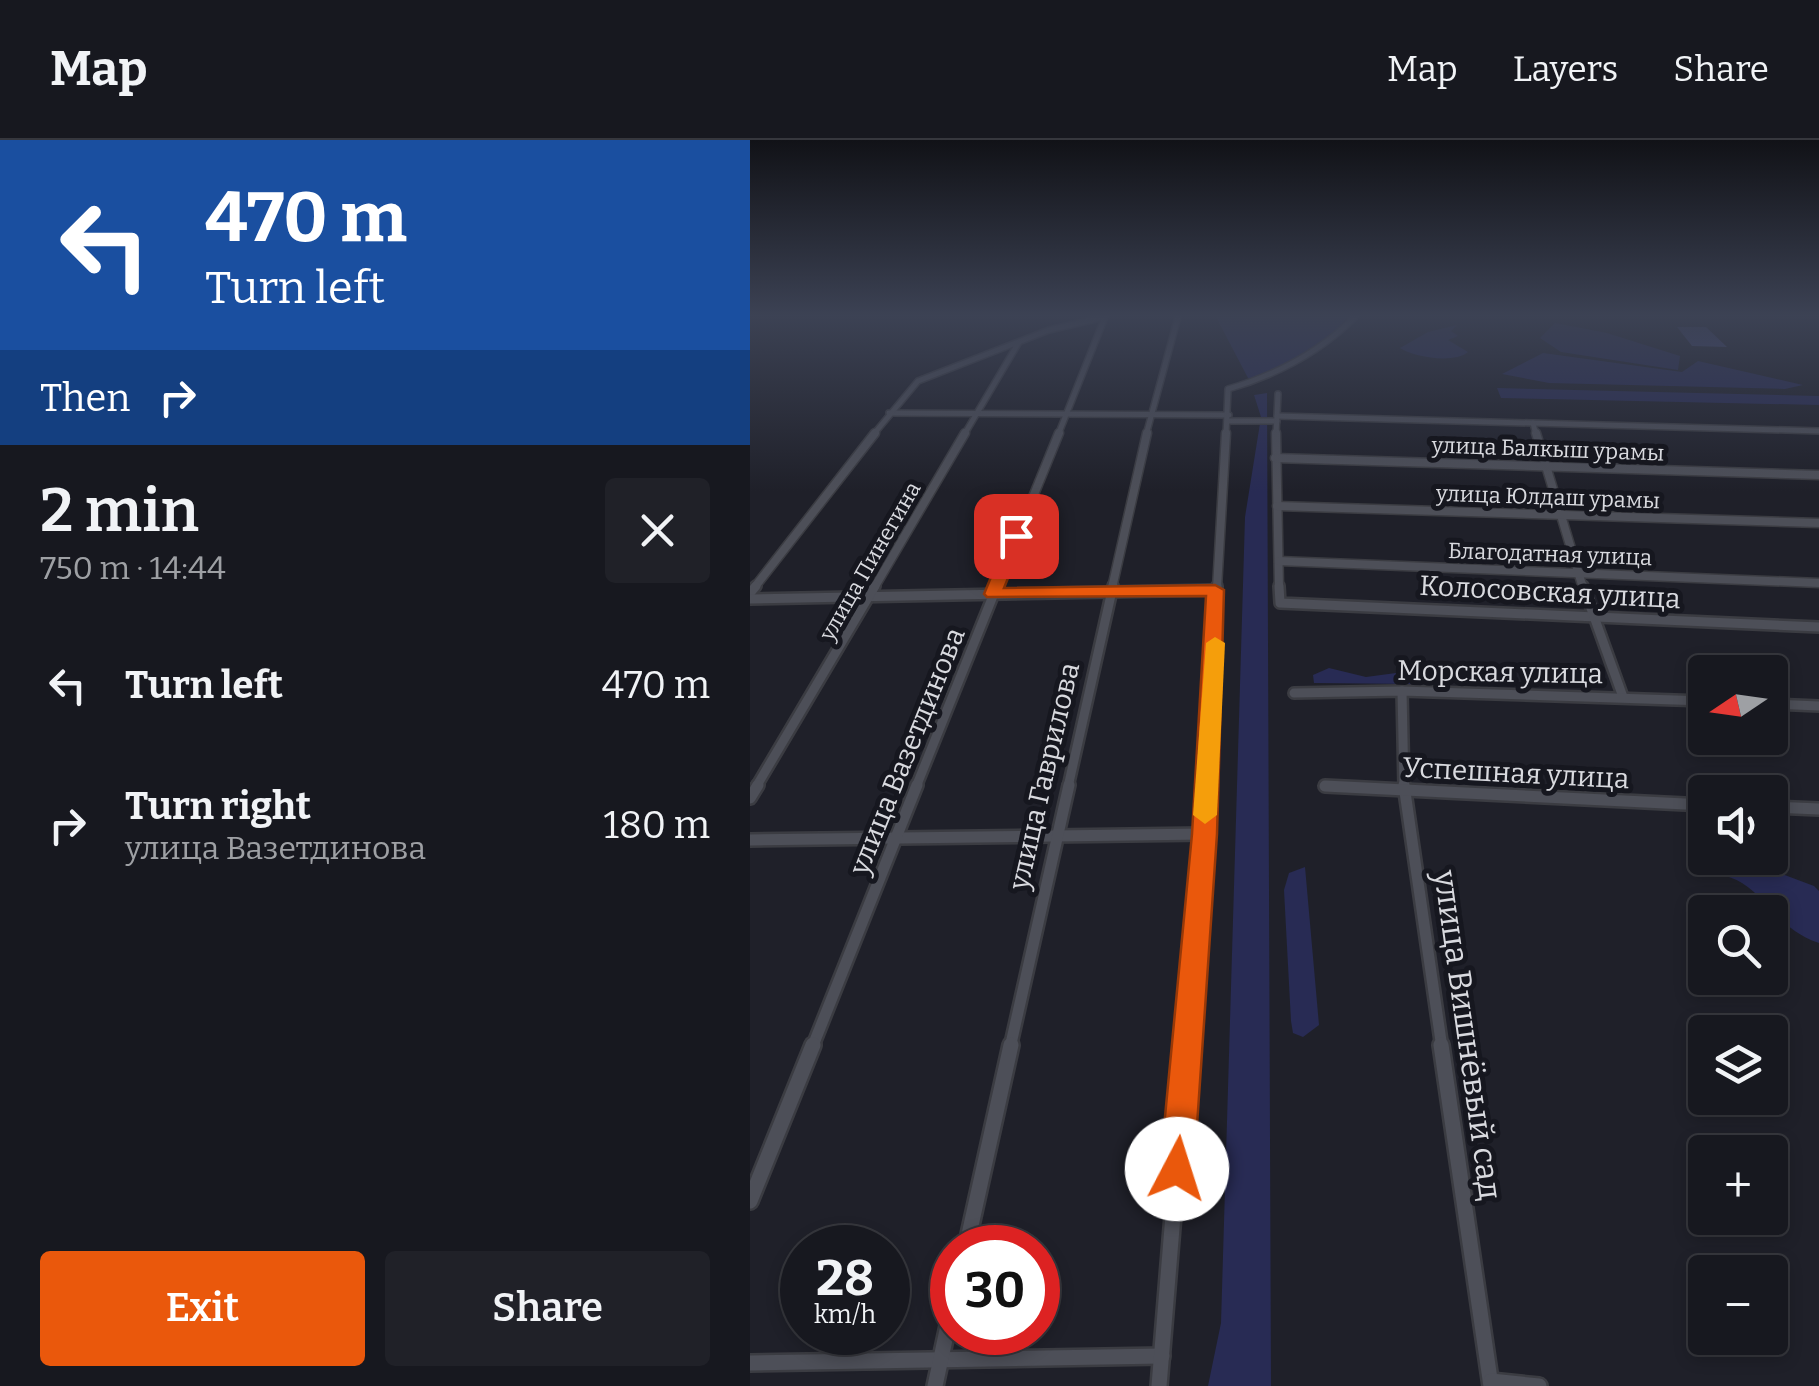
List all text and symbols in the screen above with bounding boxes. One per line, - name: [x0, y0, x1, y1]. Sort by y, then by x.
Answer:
- text: Map: [50, 40, 147, 98]
- text: Map: [1387, 48, 1458, 90]
- text: Layers: [1513, 48, 1618, 90]
- text: Share: [1673, 48, 1769, 90]
- text: 470 m: [205, 176, 407, 260]
- icon: left: [40, 180, 170, 310]
- text: Turn left: [205, 261, 385, 315]
- icon: right: [150, 370, 205, 425]
- text: Then: [40, 375, 130, 421]
- street label: улица Балкыш урамы: [1430, 431, 1665, 467]
- text: 2 min: [40, 475, 199, 547]
- street label: улица Пинегина: [813, 477, 926, 646]
- button: close: [605, 478, 710, 583]
- street label: улица Юлдаш урамы: [1435, 480, 1660, 514]
- pin: [974, 494, 1059, 579]
- icon: arrive: [989, 509, 1044, 564]
- street label: Благодатная улица: [1448, 537, 1652, 571]
- text: 750 m · 14:44: [40, 549, 226, 587]
- street label: Колосовская улица: [1419, 569, 1681, 615]
- street label: улица Вазетдинова: [842, 623, 972, 880]
- street label: Морская улица: [1397, 654, 1603, 690]
- north arrow: [1688, 655, 1788, 755]
- map controls: [1688, 655, 1788, 1355]
- icon: left: [40, 658, 95, 713]
- street label: улица Гаврилова: [1002, 659, 1086, 894]
- text: Turn left: [125, 662, 283, 708]
- text: 470 m: [602, 662, 710, 708]
- street label: Успешная улица: [1402, 751, 1630, 795]
- button: sound: [1688, 775, 1788, 875]
- text: Turn right: [125, 783, 311, 829]
- icon: right: [40, 798, 95, 853]
- text: 180 m: [604, 802, 710, 848]
- text: улица Вазетдинова: [125, 829, 426, 867]
- street label: улица Вишнёвый сад: [1426, 867, 1510, 1202]
- button: search: [1688, 895, 1788, 995]
- button: layers: [1688, 1015, 1788, 1115]
- position arrow: [1125, 1117, 1229, 1221]
- button: +: [1688, 1135, 1788, 1235]
- speed limit sign: 30: [930, 1225, 1060, 1355]
- text: 28: [816, 1248, 874, 1308]
- button: Exit: [40, 1251, 365, 1366]
- button: Share: [385, 1251, 710, 1366]
- button: −: [1688, 1255, 1788, 1355]
- text: km/h: [814, 1300, 876, 1330]

